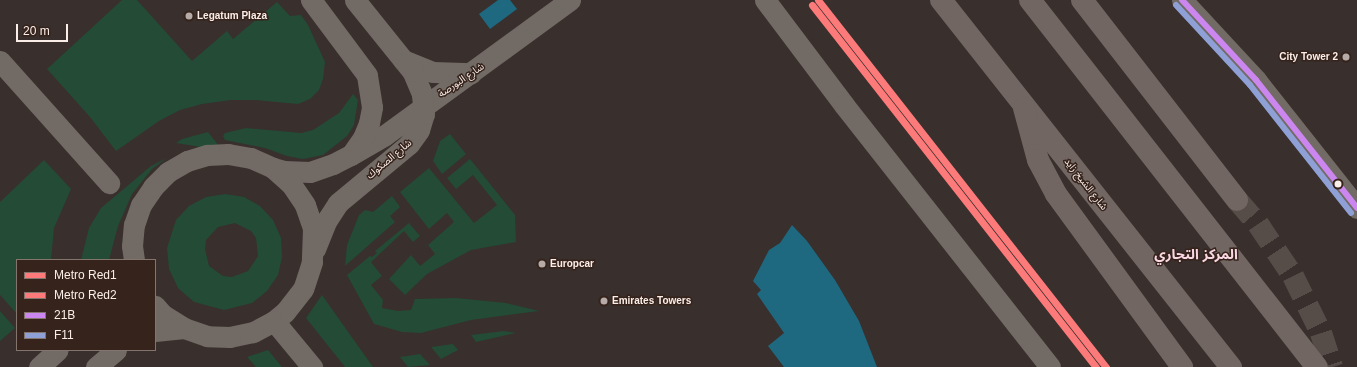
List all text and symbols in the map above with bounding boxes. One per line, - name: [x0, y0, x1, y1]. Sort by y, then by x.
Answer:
- place label: Legatum Plaza: [197, 10, 267, 22]
- marker: Legatum Plaza: [184, 11, 194, 21]
- scale bar: [18, 16, 70, 42]
- text: 20 m: [23, 24, 50, 38]
- place label: City Tower 2: [1279, 51, 1338, 63]
- marker: City Tower 2: [1341, 52, 1351, 62]
- street label: شارع البورصة: [436, 60, 486, 100]
- street label: شارع الصكوك: [364, 137, 414, 181]
- street label: شارع الشيخ زايد: [1062, 156, 1110, 212]
- unlabelled marker: [1333, 179, 1343, 189]
- district label: المركز التجاري: [1154, 246, 1238, 262]
- place label: Europcar: [550, 258, 594, 270]
- legend: [16, 259, 156, 351]
- marker: Europcar: [537, 259, 547, 269]
- text: Metro Red1: [54, 268, 117, 282]
- text: Metro Red2: [54, 288, 117, 302]
- place label: Emirates Towers: [612, 295, 691, 307]
- marker: Emirates Towers: [599, 296, 609, 306]
- text: 21B: [54, 308, 75, 322]
- text: F11: [54, 328, 74, 342]

